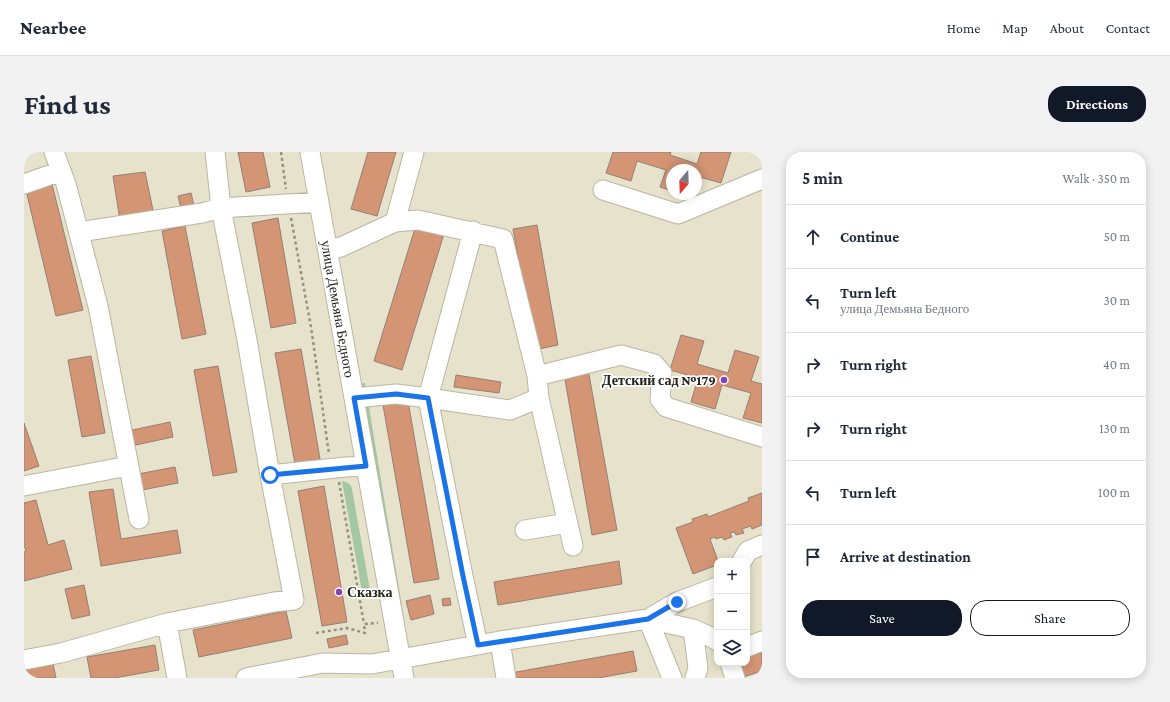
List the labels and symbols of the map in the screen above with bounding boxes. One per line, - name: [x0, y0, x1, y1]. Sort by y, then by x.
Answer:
- north arrow: [666, 164, 702, 200]
- street label: улица Демьяна Бедного: [318, 239, 358, 379]
- place label: Детский сад №179: [602, 372, 716, 388]
- marker: Детский сад №179: [719, 375, 729, 385]
- route start: [261, 466, 279, 484]
- place label: Сказка: [347, 584, 392, 600]
- marker: Сказка: [334, 587, 344, 597]
- route end: [668, 593, 686, 611]

